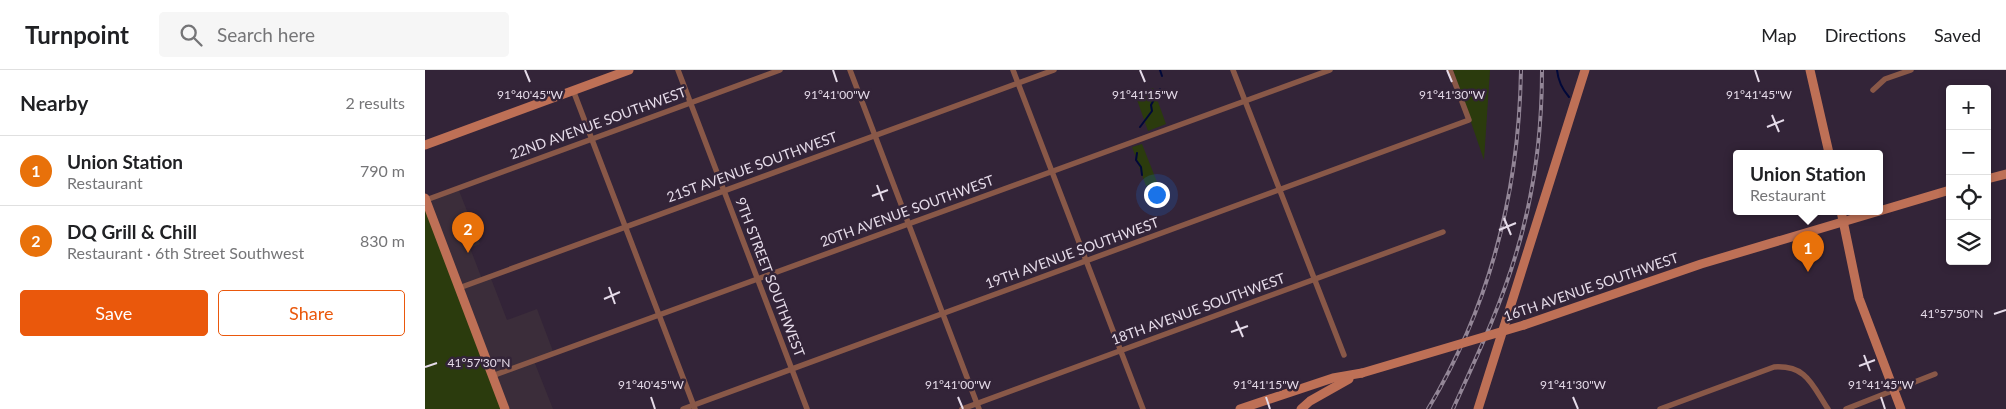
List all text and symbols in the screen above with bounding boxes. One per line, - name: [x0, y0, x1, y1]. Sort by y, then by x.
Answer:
- search box: [159, 12, 509, 57]
- text: Turnpoint: [25, 20, 129, 49]
- icon: search: [177, 21, 205, 49]
- text: Search here: [217, 23, 315, 46]
- text: Map: [1761, 24, 1797, 46]
- text: Directions: [1825, 24, 1906, 46]
- text: Saved: [1934, 24, 1981, 46]
- street label: 22ND AVENUE SOUTHWEST: [507, 82, 689, 162]
- map controls: [1946, 85, 1991, 265]
- button: +: [1946, 85, 1991, 130]
- text: 91°40'45"W: [497, 87, 564, 102]
- text: 91°41'00"W: [804, 87, 871, 102]
- text: 91°41'15"W: [1112, 87, 1179, 102]
- text: 91°41'30"W: [1419, 87, 1486, 102]
- text: 91°41'45"W: [1726, 87, 1793, 102]
- text: Nearby: [20, 90, 88, 115]
- text: 2 results: [345, 93, 405, 112]
- street label: 21ST AVENUE SOUTHWEST: [664, 127, 840, 205]
- button: −: [1946, 130, 1991, 175]
- text: Union Station: [67, 150, 183, 173]
- popup: [1733, 150, 1883, 215]
- text: 1: [31, 161, 41, 180]
- text: 790 m: [360, 161, 405, 180]
- text: Union Station: [1750, 162, 1866, 185]
- street label: 20TH AVENUE SOUTHWEST: [818, 171, 997, 250]
- text: Restaurant: [67, 173, 143, 192]
- button: locate: [1946, 175, 1991, 220]
- your location: [1144, 182, 1170, 208]
- text: Restaurant: [1750, 185, 1826, 204]
- street label: 9TH STREET SOUTHWEST: [732, 195, 809, 360]
- pin: 2: [452, 212, 484, 253]
- street label: 19TH AVENUE SOUTHWEST: [983, 213, 1162, 292]
- text: DQ Grill & Chill: [67, 220, 197, 243]
- button: layers: [1946, 220, 1991, 265]
- text: 2: [31, 231, 41, 250]
- text: 830 m: [360, 231, 405, 250]
- pin: 1: [1792, 231, 1824, 272]
- text: Restaurant · 6th Street Southwest: [67, 243, 304, 262]
- street label: 16TH AVENUE SOUTHWEST: [1501, 248, 1681, 324]
- street label: 18TH AVENUE SOUTHWEST: [1109, 269, 1288, 348]
- button: Save: [20, 290, 208, 336]
- button: Share: [218, 290, 405, 336]
- text: 41°57'50"N: [1921, 306, 1983, 321]
- text: 41°57'30"N: [448, 355, 510, 370]
- text: 91°40'45"W: [618, 377, 685, 392]
- text: 91°41'00"W: [925, 377, 992, 392]
- text: 91°41'15"W: [1233, 377, 1300, 392]
- text: 91°41'30"W: [1540, 377, 1607, 392]
- text: 91°41'45"W: [1848, 377, 1915, 392]

